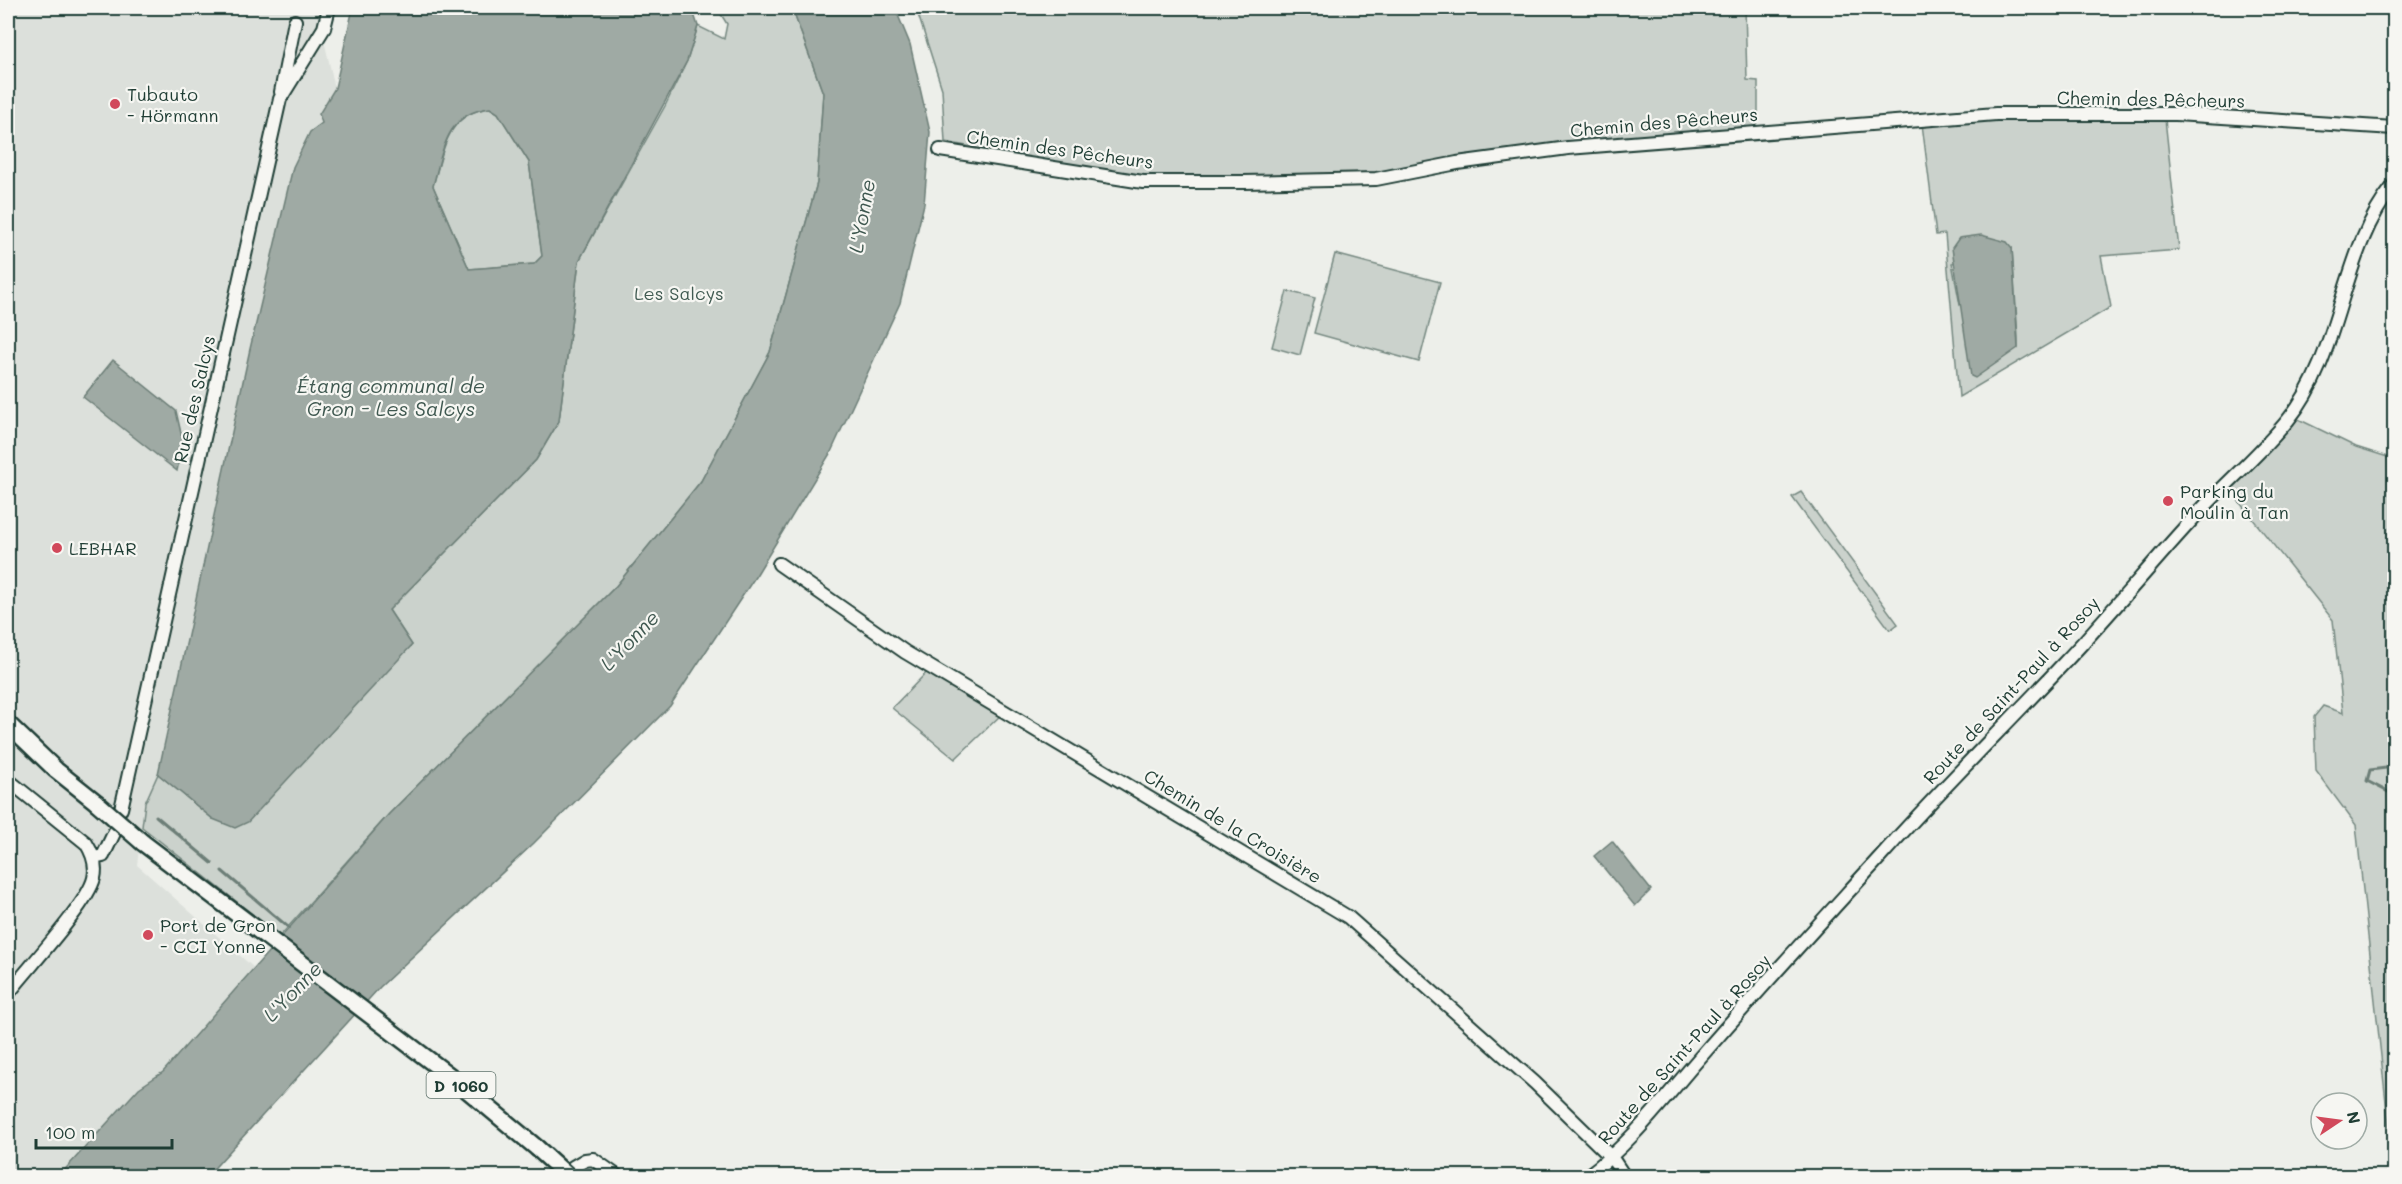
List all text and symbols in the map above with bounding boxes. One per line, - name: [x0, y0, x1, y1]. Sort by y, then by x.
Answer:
- place label: Tubauto - Hörmann: [127, 82, 218, 127]
- street label: Chemin des Pêcheurs: [2057, 85, 2245, 113]
- marker: Tubauto - Hörmann: [108, 97, 122, 111]
- street label: Chemin des Pêcheurs: [1569, 102, 1759, 142]
- street label: Chemin des Pêcheurs: [965, 124, 1155, 174]
- water label: L'Yonne: [842, 177, 880, 255]
- park label: Les Salcys: [634, 281, 724, 305]
- street label: Rue des Salcys: [168, 333, 220, 465]
- water label: Étang communal de Gron - Les Salcys: [297, 372, 485, 421]
- place label: Parking du Moulin à Tan: [2180, 479, 2289, 524]
- marker: Parking du Moulin à Tan: [2161, 494, 2175, 508]
- place label: LEBHAR: [69, 536, 137, 560]
- marker: LEBHAR: [50, 541, 64, 555]
- street label: Route de Saint-Paul à Rosoy: [1918, 591, 2104, 789]
- water label: L'Yonne: [594, 604, 664, 676]
- street label: Chemin de la Croisière: [1140, 763, 1326, 889]
- place label: Port de Gron - CCI Yonne: [160, 913, 276, 958]
- marker: Port de Gron - CCI Yonne: [141, 928, 155, 942]
- street label: Route de Saint-Paul à Rosoy: [1592, 949, 1776, 1149]
- water label: L'Yonne: [257, 955, 327, 1027]
- road number: D 1060: [426, 1072, 496, 1098]
- north arrow: [2309, 1091, 2369, 1151]
- text: N: [2343, 1109, 2366, 1126]
- scale bar: [36, 1112, 172, 1150]
- text: 100 m: [45, 1120, 95, 1144]

